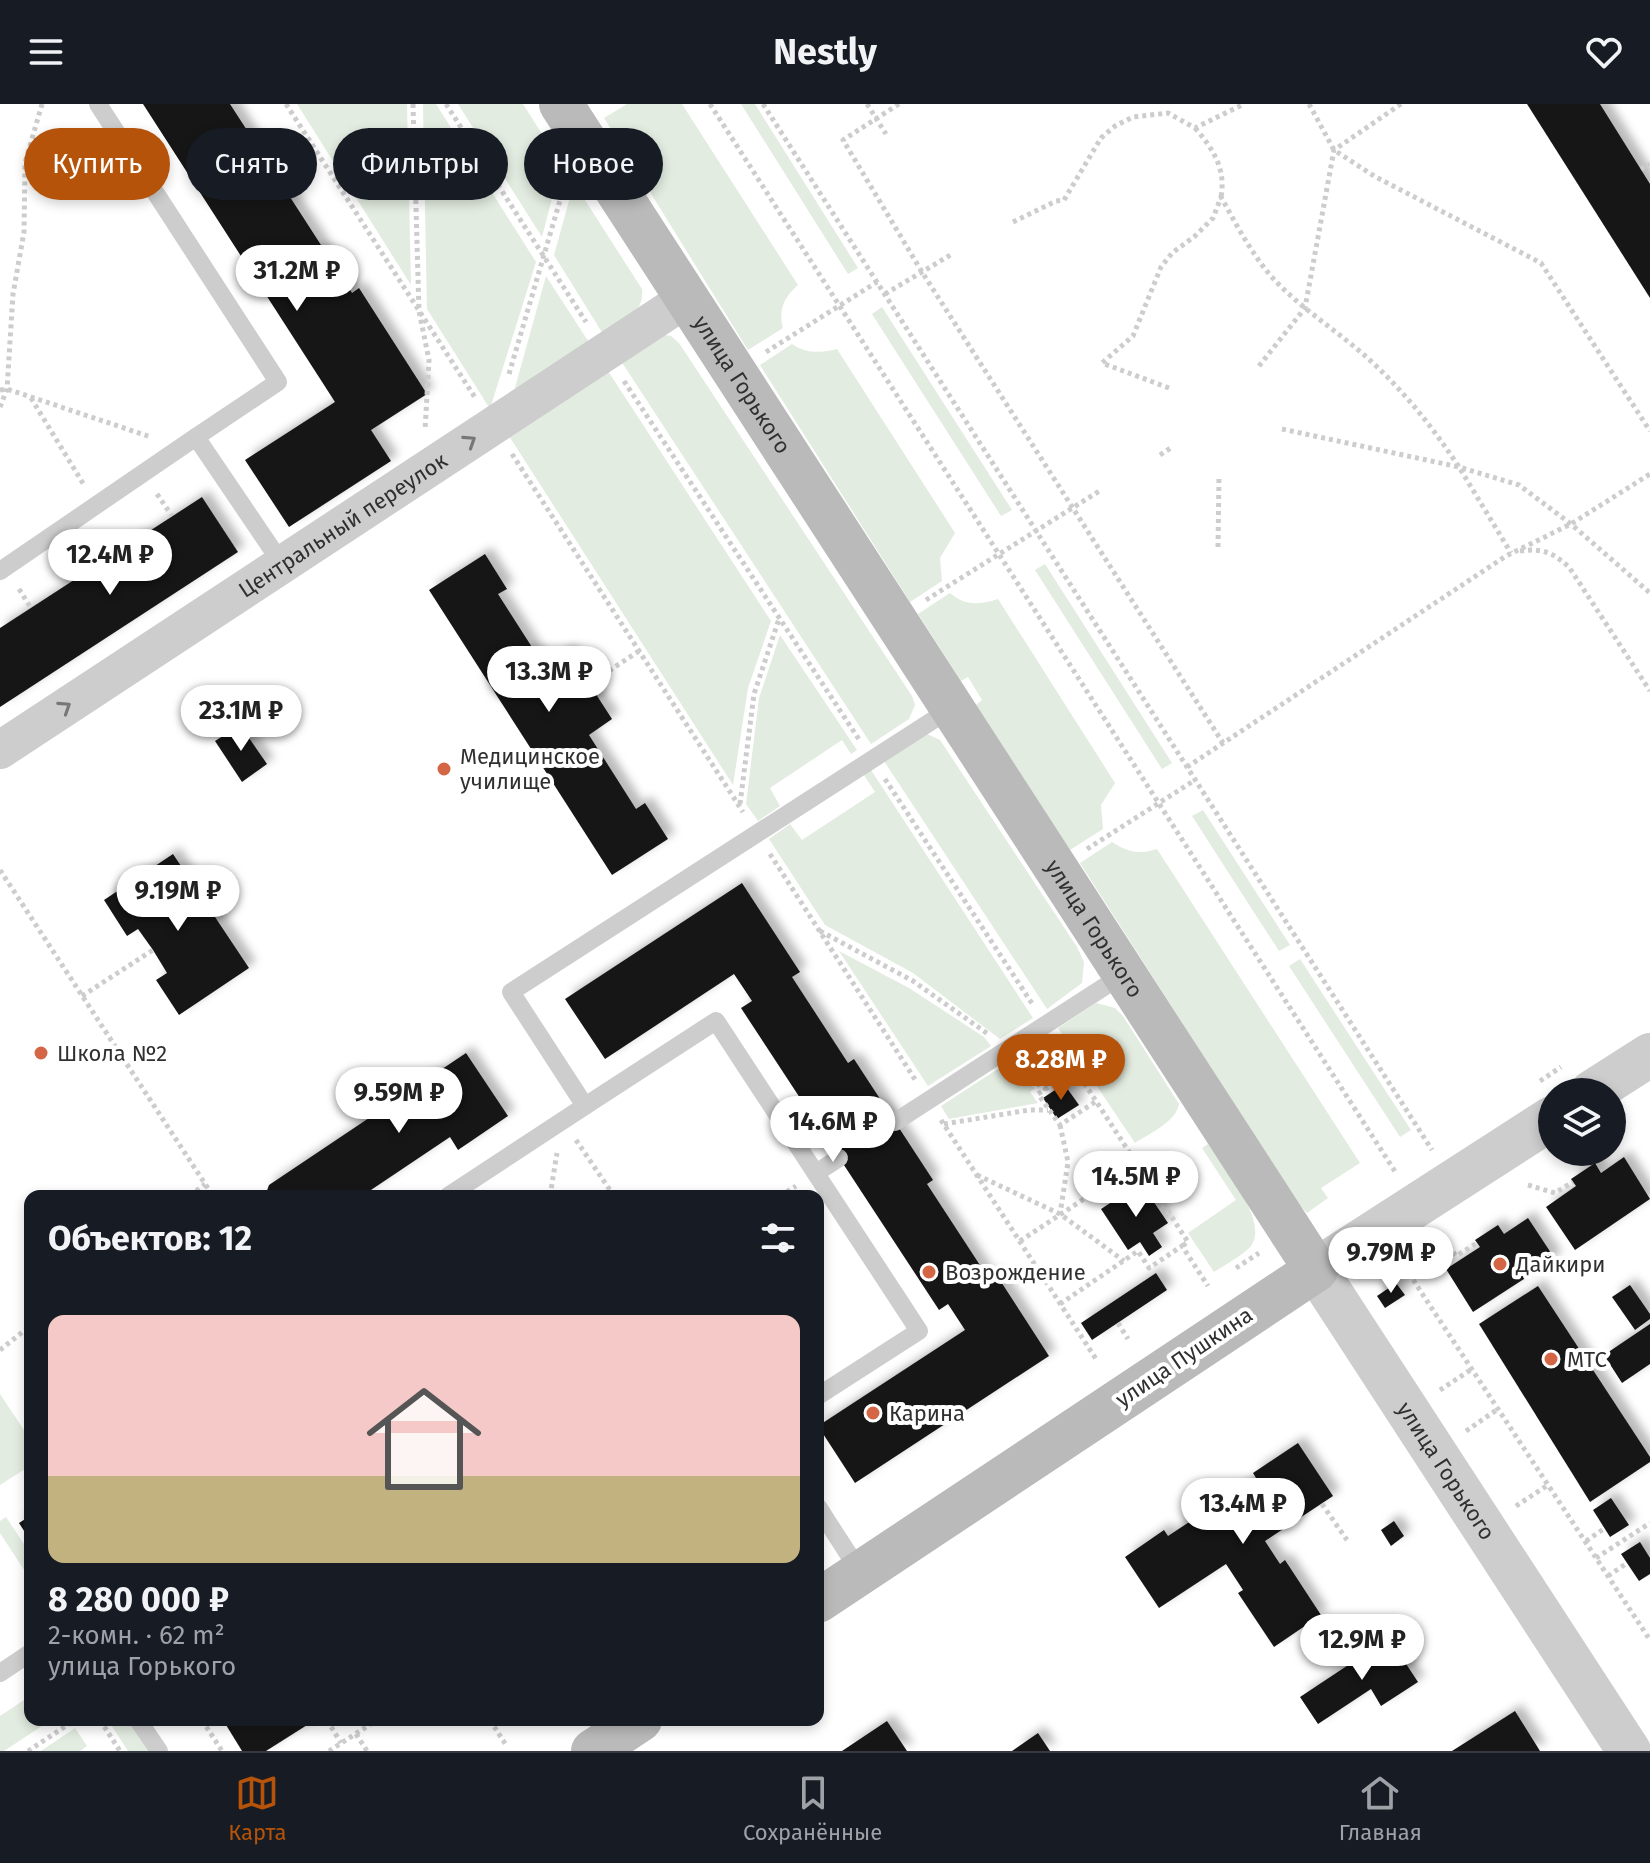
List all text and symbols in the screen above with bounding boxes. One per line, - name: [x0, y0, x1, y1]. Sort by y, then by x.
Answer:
- icon: menu: [24, 30, 68, 74]
- text: Nestly: [773, 30, 877, 74]
- icon: heart: [1582, 30, 1626, 74]
- chip: Купить: [24, 128, 170, 200]
- chip: Снять: [186, 128, 317, 200]
- chip: Фильтры: [333, 128, 508, 200]
- chip: Новое: [524, 128, 663, 200]
- pin: 31.2M ₽: [223, 245, 371, 313]
- text: 31.2M ₽: [254, 255, 340, 286]
- street label: улица Горького: [688, 310, 797, 459]
- one-way arrow: [461, 436, 475, 451]
- street label: Центральный переулок: [233, 446, 453, 603]
- pin: 12.4M ₽: [36, 529, 184, 597]
- text: 12.4M ₽: [66, 539, 154, 570]
- pin: 13.3M ₽: [475, 646, 623, 714]
- text: 13.3M ₽: [505, 656, 593, 687]
- pin: 23.1M ₽: [167, 685, 315, 753]
- text: 23.1M ₽: [199, 695, 283, 726]
- one-way arrow: [56, 702, 71, 717]
- place label: Медицинское училище: [460, 743, 600, 795]
- marker: Медицинское училище: [435, 760, 453, 778]
- street label: улица Горького: [1040, 854, 1149, 1002]
- pin: 9.19M ₽: [104, 865, 252, 933]
- text: 9.19M ₽: [135, 875, 221, 906]
- pin: 8.28M ₽: [987, 1034, 1135, 1102]
- place label: Школа №2: [57, 1040, 167, 1067]
- marker: Школа №2: [32, 1044, 50, 1062]
- text: 8.28M ₽: [1015, 1044, 1107, 1075]
- pin: 9.59M ₽: [325, 1067, 473, 1135]
- text: 9.59M ₽: [353, 1077, 445, 1108]
- map controls: [1538, 1078, 1626, 1166]
- button: layers: [1538, 1078, 1626, 1166]
- pin: 14.6M ₽: [759, 1096, 907, 1164]
- text: 14.6M ₽: [788, 1106, 878, 1137]
- pin: 14.5M ₽: [1062, 1151, 1210, 1219]
- text: 14.5M ₽: [1091, 1161, 1181, 1192]
- icon: filters: [756, 1216, 800, 1260]
- text: Объектов: 12: [48, 1218, 252, 1259]
- pin: 9.79M ₽: [1317, 1227, 1465, 1295]
- text: 9.79M ₽: [1346, 1237, 1436, 1268]
- place label: Дайкири: [1515, 1251, 1606, 1278]
- marker: Дайкири: [1491, 1255, 1509, 1273]
- place label: Возрождение: [945, 1259, 1086, 1286]
- marker: Возрождение: [920, 1263, 938, 1281]
- street label: улица Пушкина: [1110, 1301, 1258, 1413]
- place label: МТС: [1567, 1346, 1607, 1373]
- marker: МТС: [1542, 1350, 1560, 1368]
- icon: home: [352, 1367, 496, 1511]
- street label: улица Горького: [1392, 1396, 1501, 1545]
- place label: Карина: [889, 1400, 965, 1427]
- marker: Карина: [864, 1404, 882, 1422]
- pin: 13.4M ₽: [1169, 1478, 1317, 1546]
- text: 13.4M ₽: [1199, 1488, 1287, 1519]
- text: 8 280 000 ₽: [48, 1579, 229, 1620]
- pin: 12.9M ₽: [1288, 1614, 1436, 1682]
- text: 2-комн. · 62 m²: [48, 1620, 225, 1651]
- text: 12.9M ₽: [1318, 1624, 1406, 1655]
- text: улица Горького: [48, 1651, 236, 1682]
- tab: Карта: [228, 1771, 287, 1846]
- tab: Сохранённые: [743, 1771, 882, 1846]
- tab: Главная: [1339, 1771, 1422, 1846]

